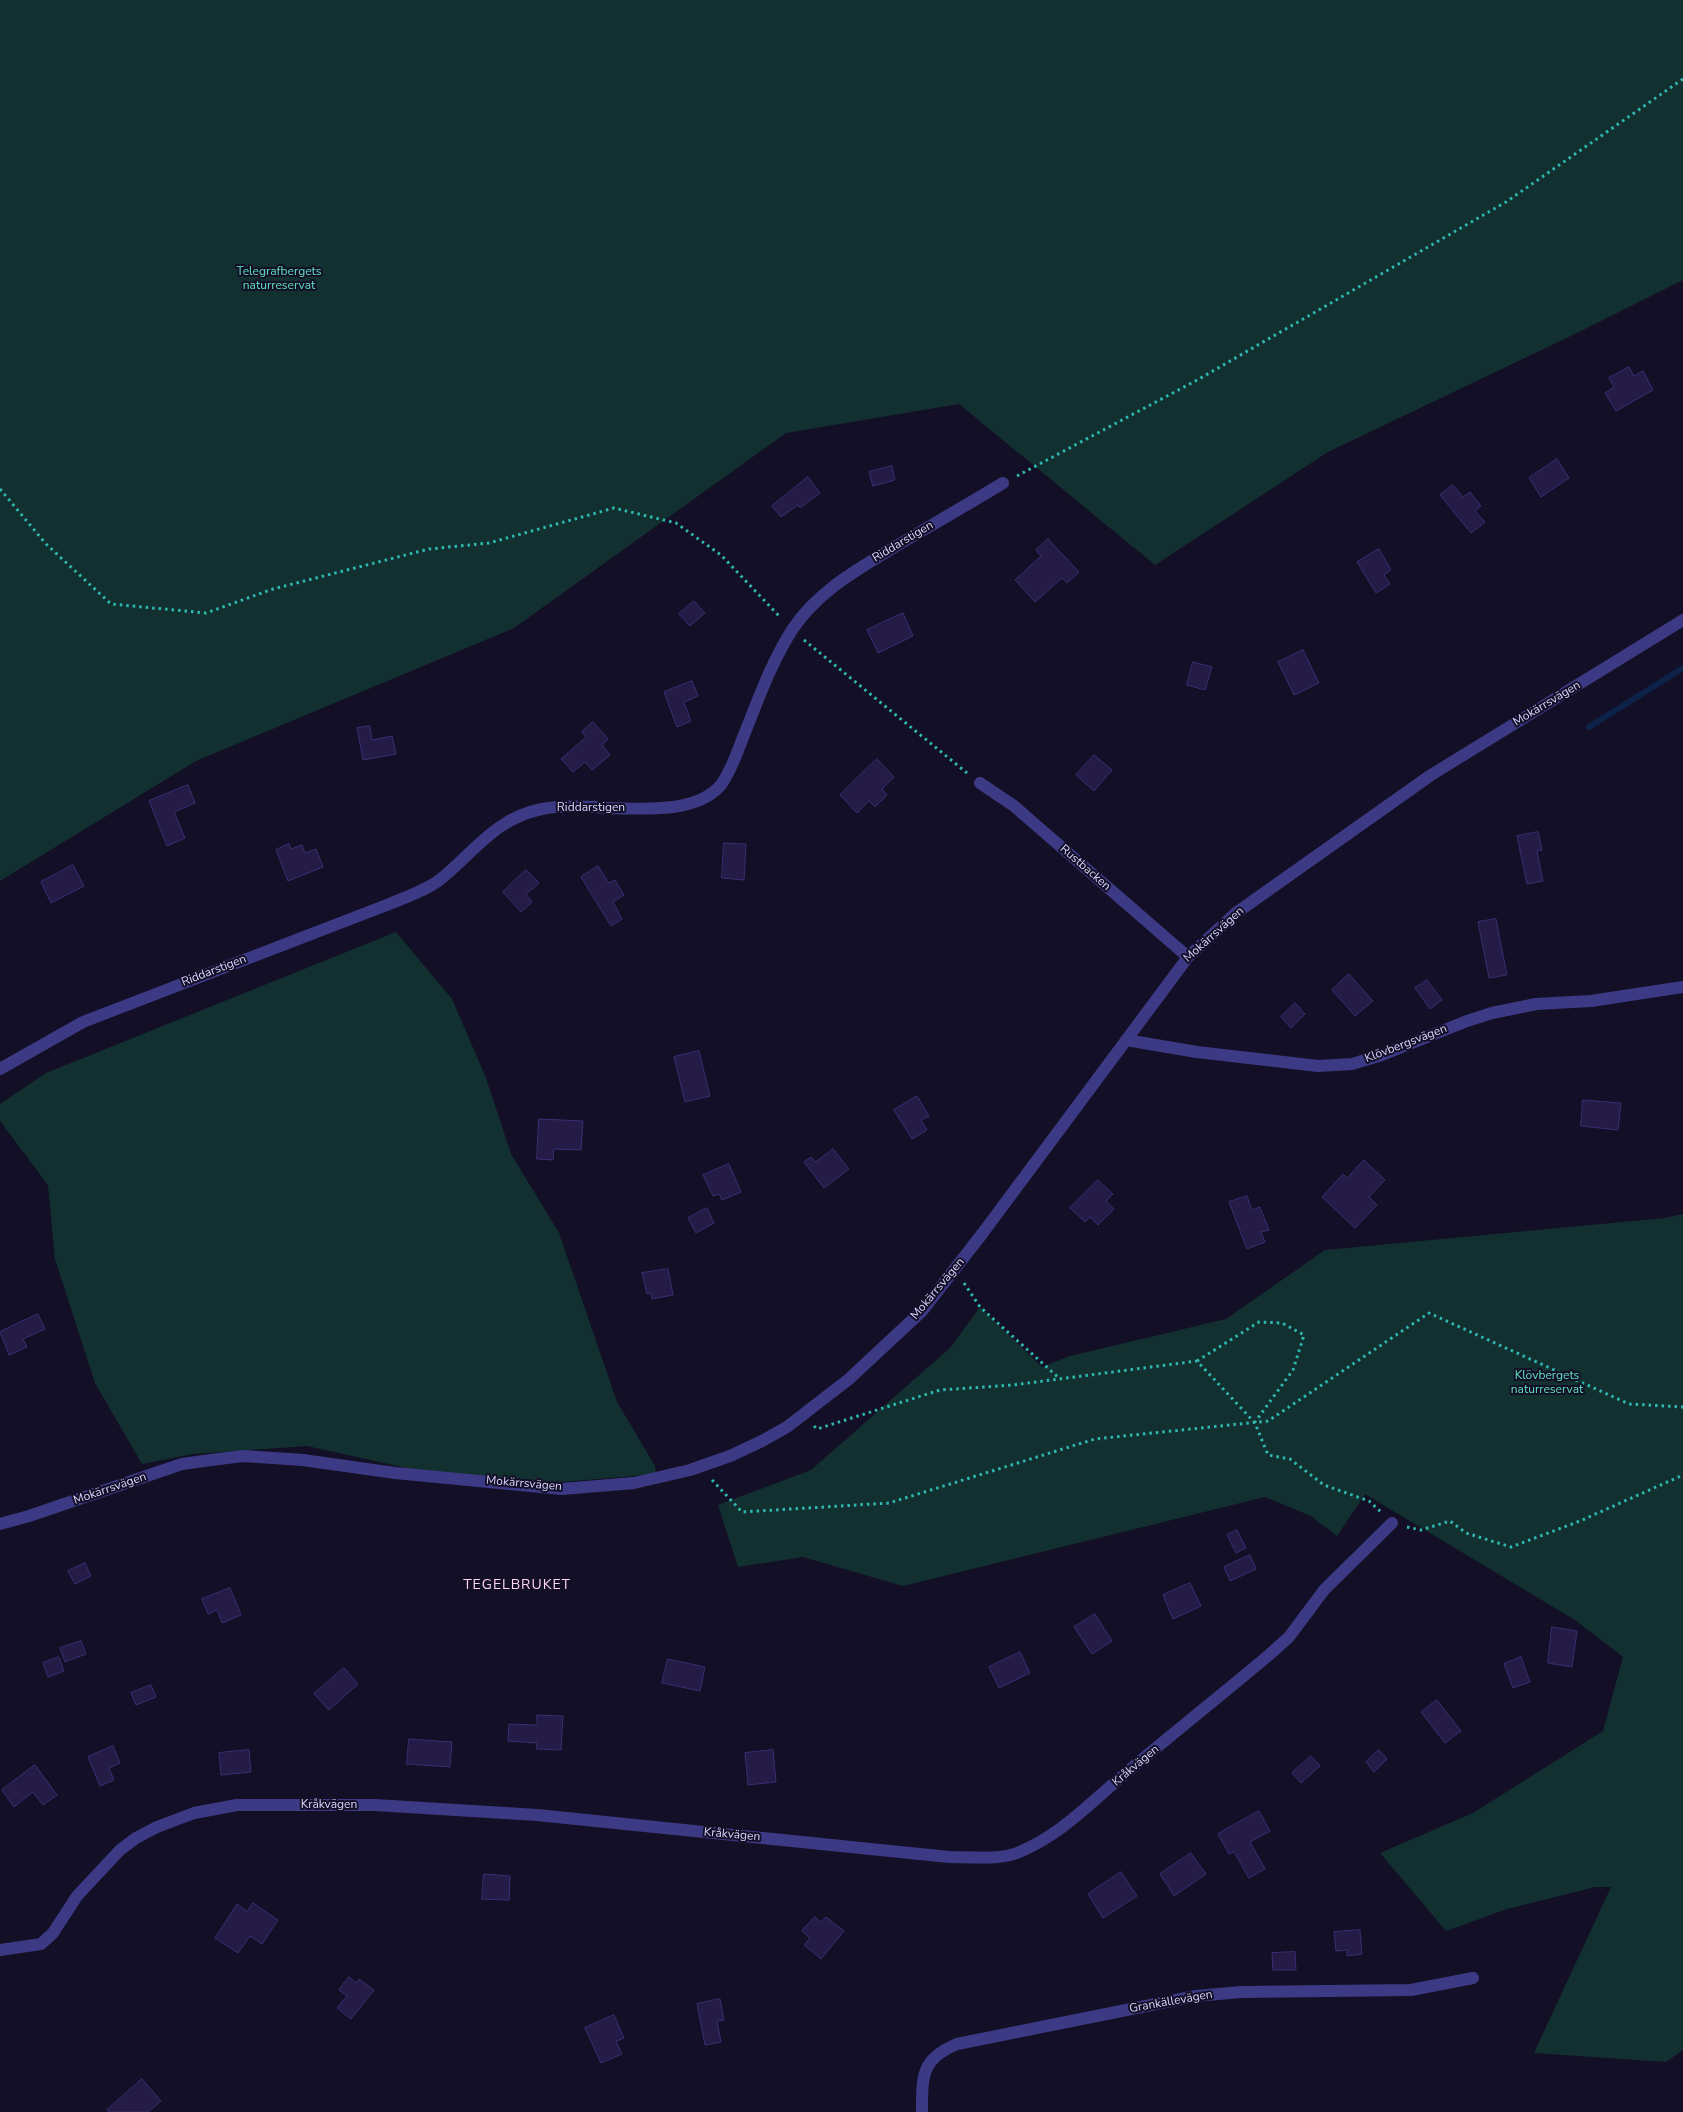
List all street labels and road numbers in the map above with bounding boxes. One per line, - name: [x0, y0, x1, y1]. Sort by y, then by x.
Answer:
- street label: Riddarstigen: [870, 518, 936, 566]
- street label: Mokärrsvägen: [1511, 678, 1583, 730]
- street label: Riddarstigen: [557, 801, 625, 815]
- street label: Rustbacken: [1057, 842, 1113, 894]
- street label: Mokärrsvägen: [1181, 904, 1247, 966]
- street label: Riddarstigen: [180, 952, 248, 990]
- street label: Klövbergsvägen: [1363, 1022, 1449, 1066]
- street label: Mokärrsvägen: [908, 1255, 968, 1323]
- street label: Mokärrsvägen: [72, 1470, 148, 1508]
- street label: Mokärrsvägen: [485, 1474, 563, 1494]
- street label: Kråkvägen: [1110, 1742, 1162, 1790]
- street label: Kråkvägen: [301, 1798, 357, 1812]
- street label: Kråkvägen: [703, 1825, 761, 1845]
- street label: Grankällevägen: [1128, 1988, 1214, 2016]

